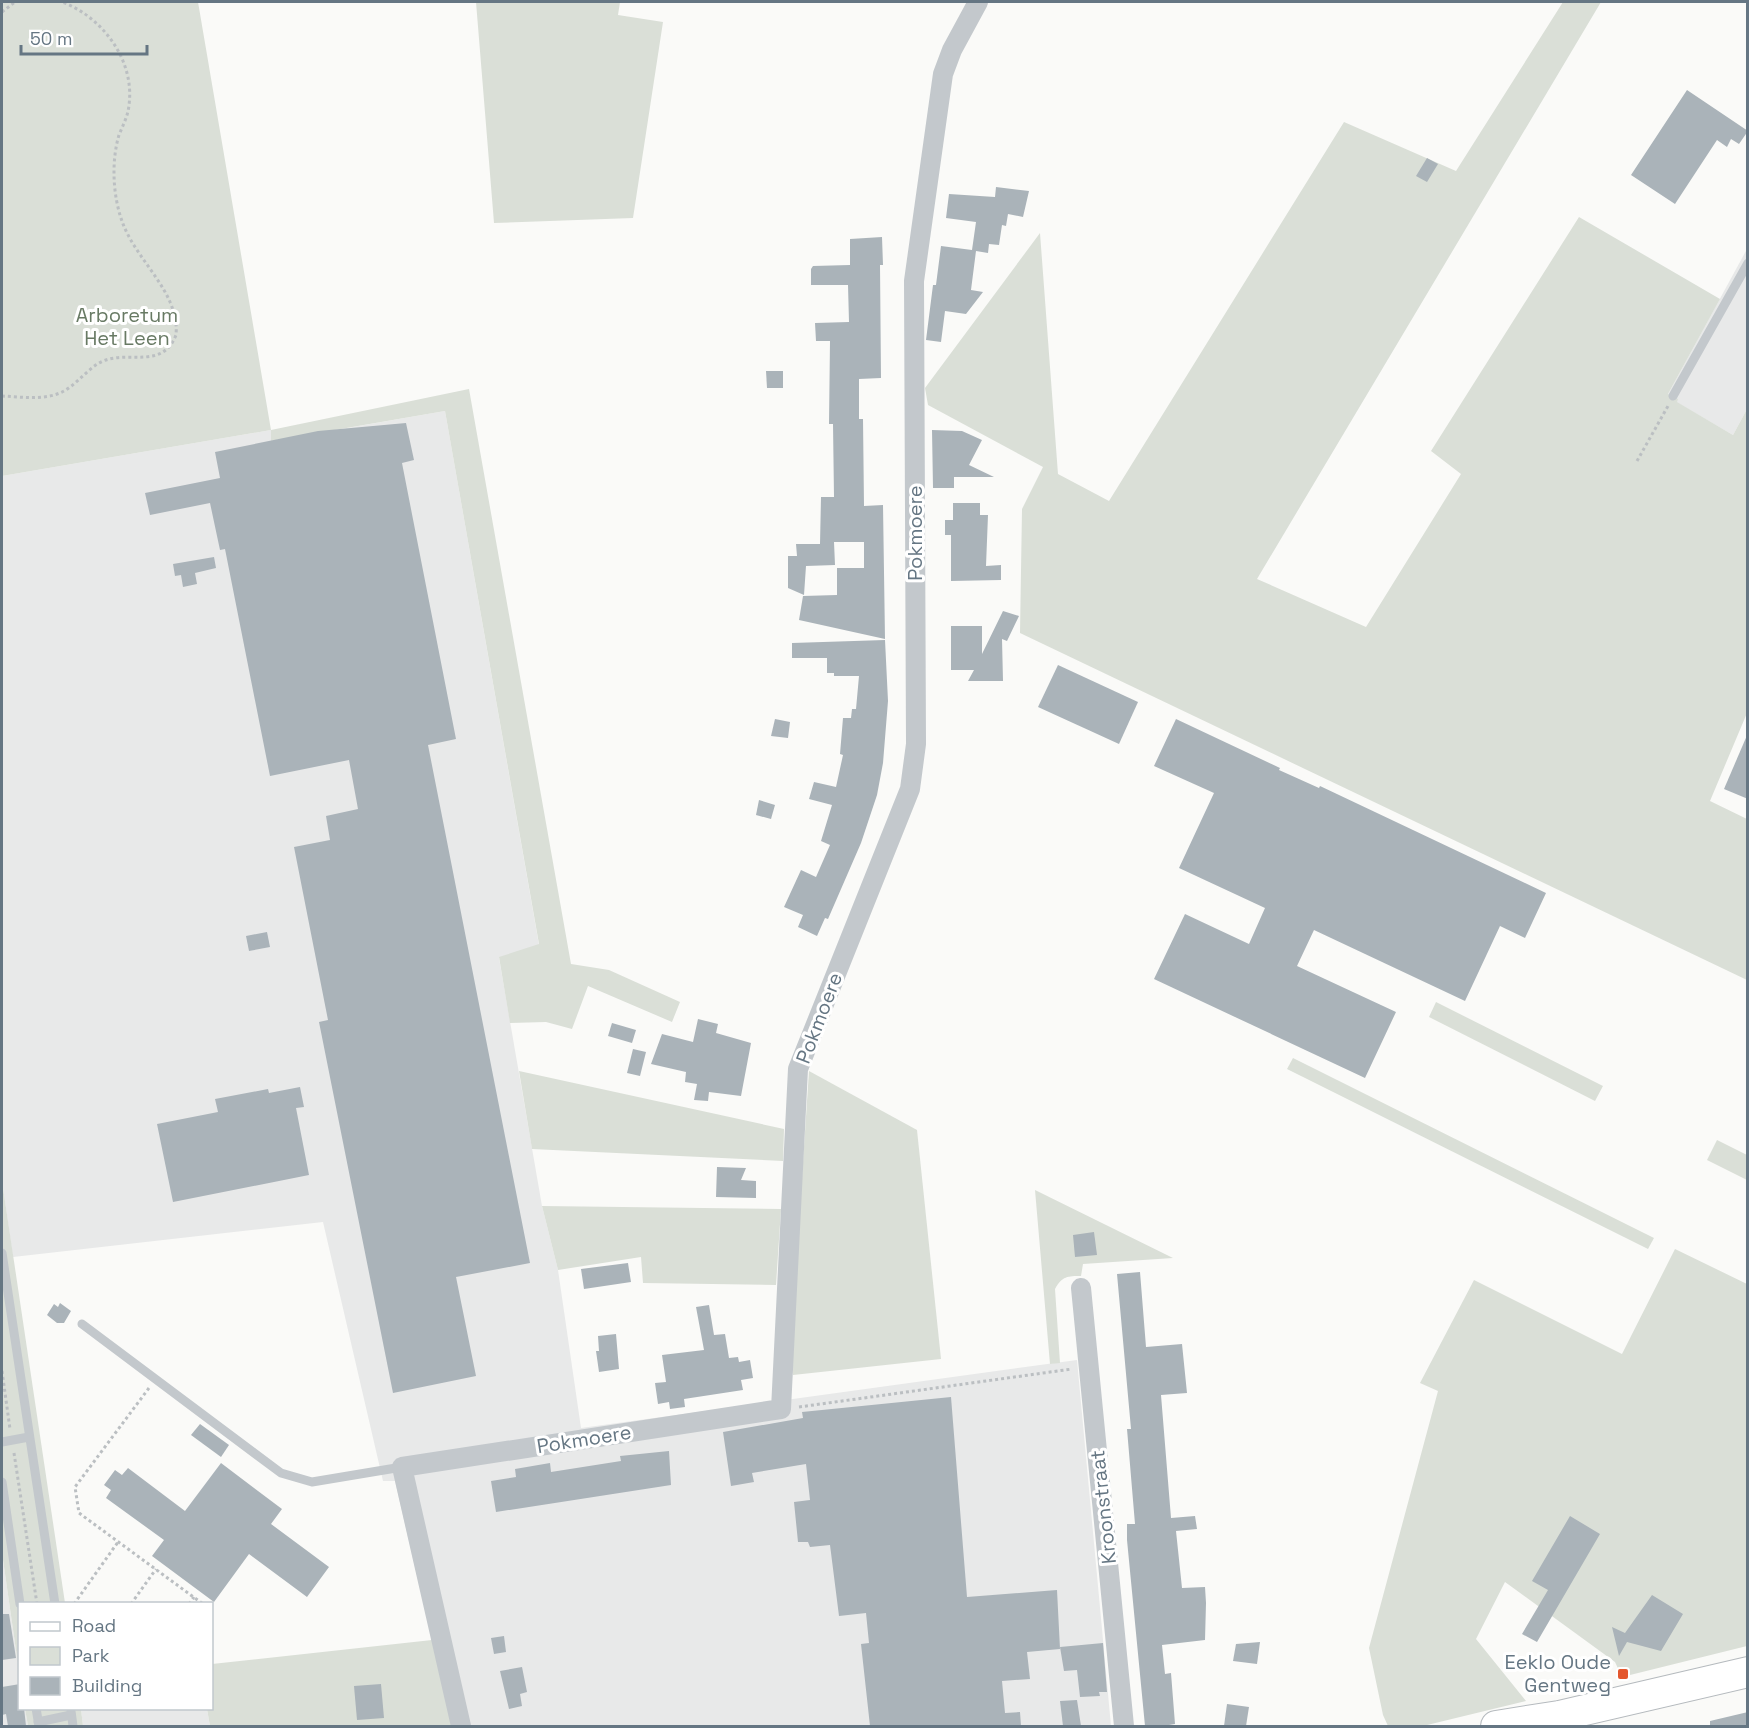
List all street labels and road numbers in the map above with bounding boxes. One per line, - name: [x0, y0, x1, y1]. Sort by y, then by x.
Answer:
- street label: Pokmoere: [902, 485, 928, 581]
- street label: Pokmoere: [790, 969, 848, 1067]
- street label: Pokmoere: [535, 1419, 633, 1459]
- street label: Kroonstraat: [1084, 1449, 1122, 1565]

